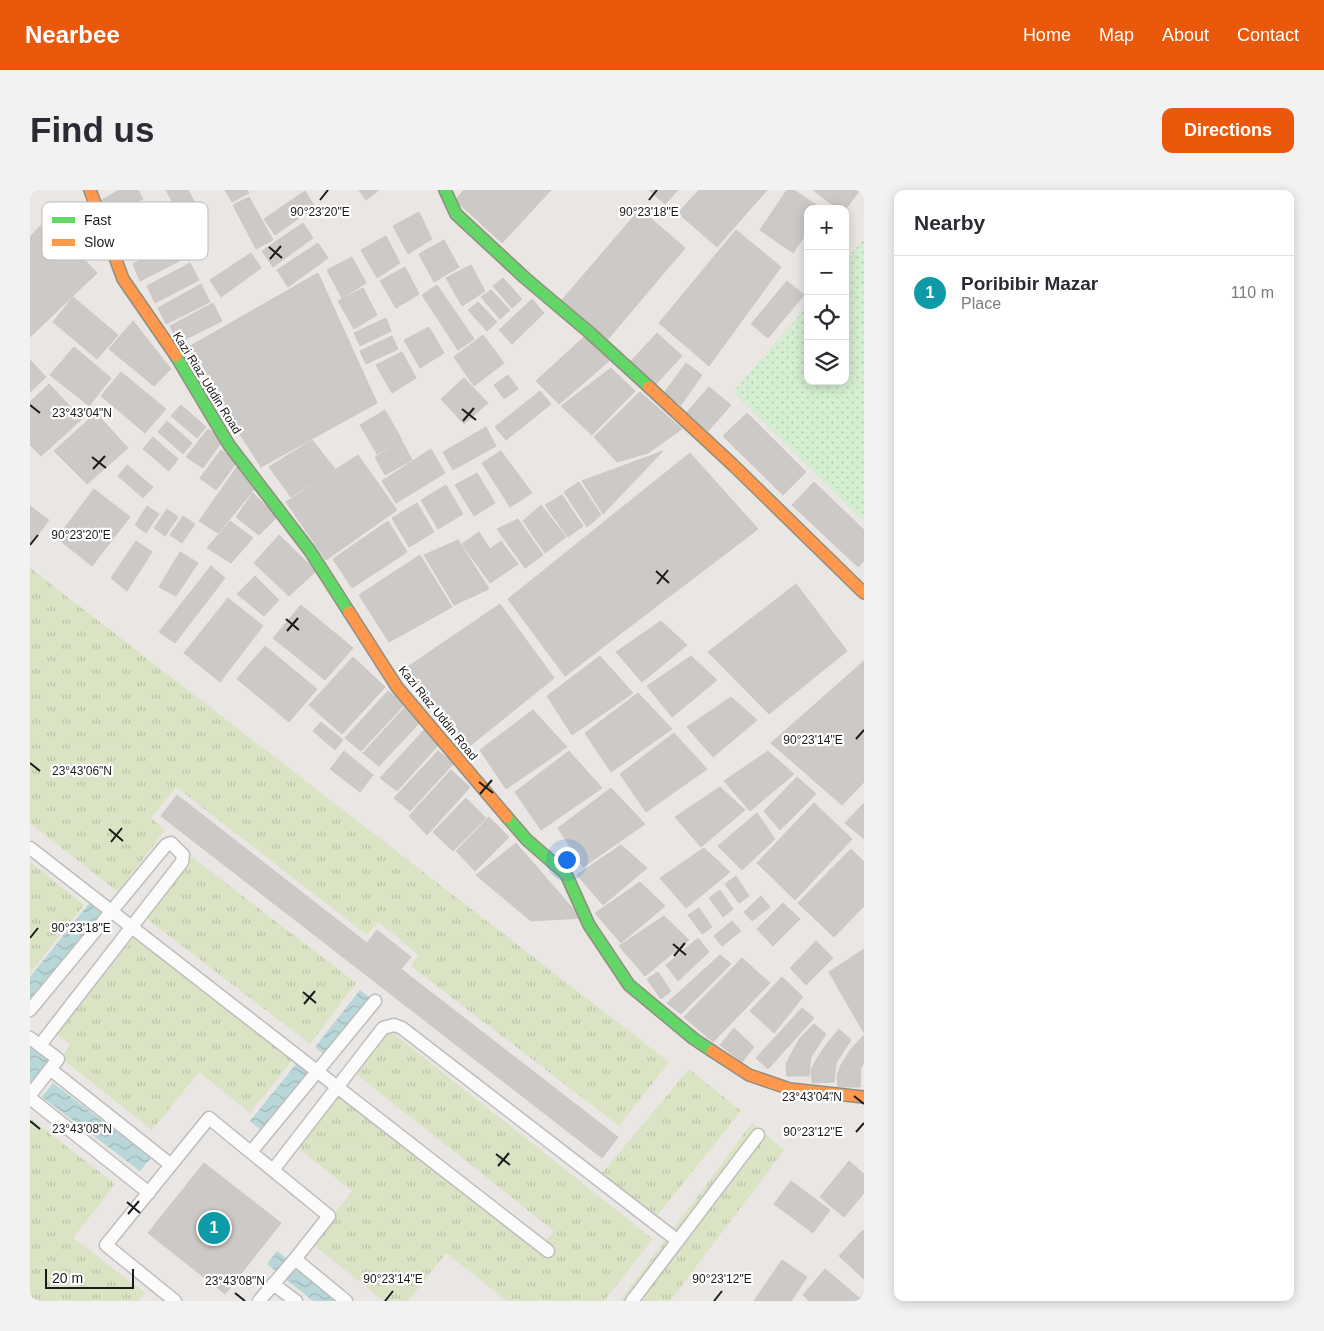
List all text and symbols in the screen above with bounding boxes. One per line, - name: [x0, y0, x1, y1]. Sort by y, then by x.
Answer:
- text: Nearbee: [25, 21, 120, 48]
- text: Home: [1023, 25, 1071, 45]
- text: Map: [1099, 25, 1134, 45]
- text: About: [1162, 25, 1209, 45]
- text: Contact: [1237, 25, 1299, 45]
- button: Directions: [1162, 108, 1294, 153]
- text: Find us: [30, 110, 154, 149]
- legend: [42, 202, 208, 260]
- text: 90°23'20"E: [290, 205, 350, 219]
- text: 90°23'18"E: [619, 205, 679, 219]
- map controls: [804, 205, 849, 385]
- button: +: [804, 205, 849, 250]
- text: Nearby: [914, 211, 985, 234]
- text: Fast: [84, 212, 111, 228]
- text: Slow: [84, 234, 115, 250]
- button: −: [804, 250, 849, 295]
- text: Poribibir Mazar: [961, 273, 1098, 294]
- text: 1: [926, 284, 934, 301]
- text: 110 m: [1231, 284, 1274, 301]
- button: locate: [804, 295, 849, 340]
- text: Place: [961, 295, 1001, 312]
- street label: Kazi Riaz Uddin Road: [170, 330, 244, 436]
- button: layers: [804, 340, 849, 385]
- text: 23°43'04"N: [52, 406, 112, 420]
- text: 90°23'20"E: [51, 528, 111, 542]
- street label: Kazi Riaz Uddin Road: [396, 663, 480, 763]
- text: 90°23'14"E: [783, 733, 843, 747]
- text: 23°43'06"N: [52, 764, 112, 778]
- your location: [554, 847, 580, 873]
- text: 90°23'18"E: [51, 921, 111, 935]
- text: 23°43'04"N: [782, 1090, 842, 1104]
- text: 23°43'08"N: [52, 1122, 112, 1136]
- text: 90°23'12"E: [783, 1125, 843, 1139]
- pin: 1: [198, 1209, 230, 1247]
- scale bar: [45, 1266, 134, 1289]
- text: 20 m: [52, 1270, 83, 1286]
- text: 90°23'14"E: [363, 1272, 423, 1286]
- text: 90°23'12"E: [692, 1272, 752, 1286]
- text: 23°43'08"N: [205, 1274, 265, 1288]

